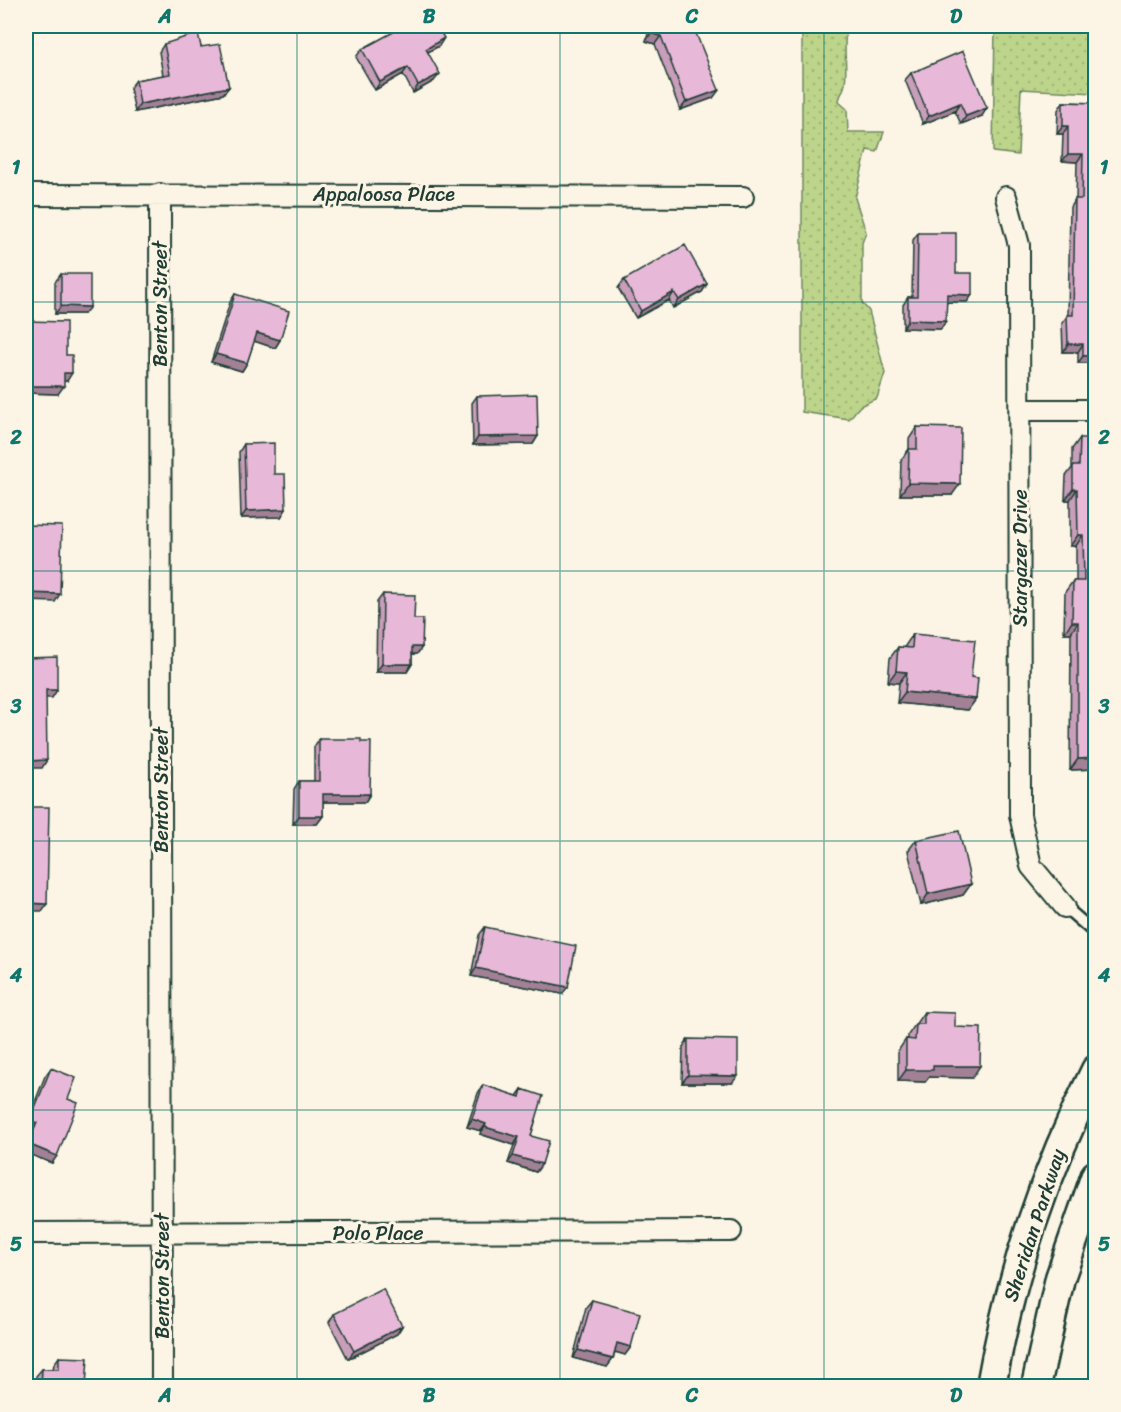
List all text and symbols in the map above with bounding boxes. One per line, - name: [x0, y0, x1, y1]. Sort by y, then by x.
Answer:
- text: A: [157, 0, 172, 34]
- text: B: [423, 0, 436, 34]
- text: C: [685, 0, 699, 34]
- text: D: [950, 0, 963, 34]
- text: 1: [12, 150, 21, 185]
- text: 1: [1100, 150, 1109, 185]
- street label: Appaloosa Place: [312, 177, 455, 212]
- street label: Benton Street: [143, 240, 178, 367]
- text: 2: [9, 420, 22, 455]
- text: 2: [1097, 420, 1110, 455]
- street label: Stargazer Drive: [1003, 489, 1038, 627]
- text: 3: [10, 689, 22, 724]
- text: 3: [1098, 689, 1110, 724]
- street label: Benton Street: [144, 726, 179, 853]
- text: 4: [9, 958, 23, 993]
- text: 4: [1097, 958, 1111, 993]
- street label: Sheridan Parkway: [993, 1144, 1076, 1306]
- street label: Benton Street: [145, 1212, 180, 1339]
- street label: Polo Place: [332, 1216, 424, 1251]
- text: 5: [10, 1227, 22, 1262]
- text: 5: [1098, 1227, 1110, 1262]
- text: A: [157, 1378, 172, 1412]
- text: B: [423, 1378, 436, 1412]
- text: C: [685, 1378, 699, 1412]
- text: D: [950, 1378, 963, 1412]

